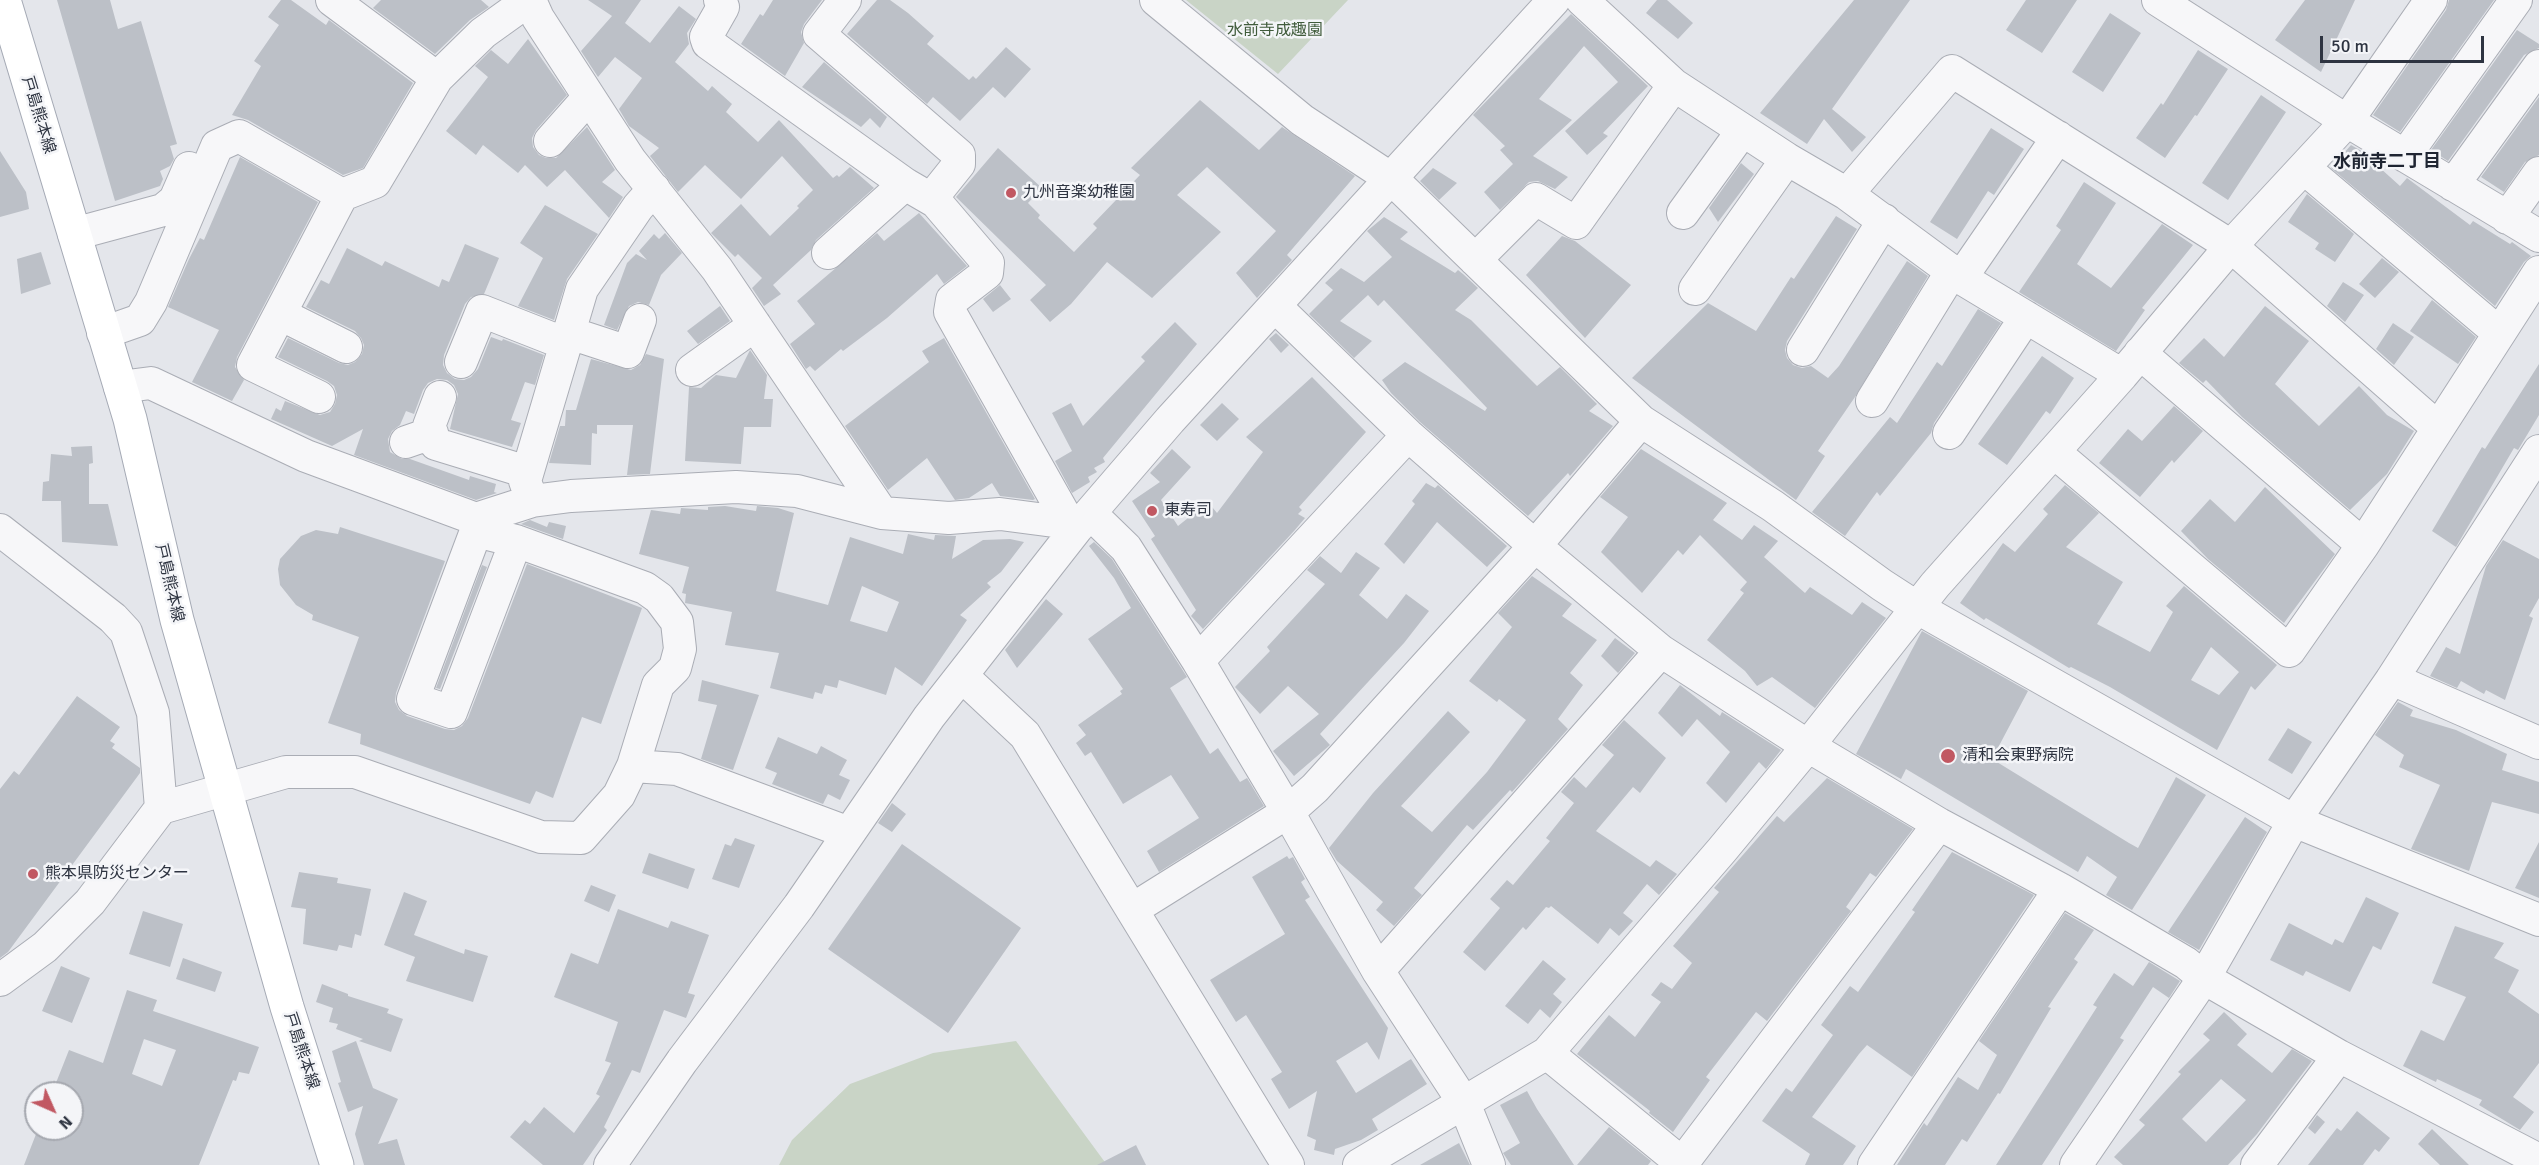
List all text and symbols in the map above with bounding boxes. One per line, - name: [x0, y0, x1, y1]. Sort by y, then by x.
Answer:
- park label: 水前寺成趣園: [1227, 21, 1323, 41]
- scale bar: [2323, 24, 2486, 62]
- text: 50 m: [2331, 35, 2369, 57]
- street label: 戸島熊本線: [17, 74, 59, 156]
- district label: 水前寺二丁目: [2333, 151, 2441, 173]
- place label: 九州音楽幼稚園: [1023, 183, 1135, 203]
- marker: 九州音楽幼稚園: [1004, 186, 1018, 200]
- place label: 東寿司: [1164, 501, 1212, 521]
- marker: 東寿司: [1145, 504, 1159, 518]
- street label: 戸島熊本線: [151, 542, 187, 624]
- place label: 清和会東野病院: [1962, 746, 2074, 766]
- marker: 清和会東野病院: [1939, 747, 1957, 765]
- place label: 熊本県防災センター: [45, 864, 189, 884]
- marker: 熊本県防災センター: [26, 867, 40, 881]
- street label: 戸島熊本線: [280, 1010, 322, 1092]
- north arrow: [24, 1081, 84, 1141]
- text: N: [54, 1111, 76, 1133]

